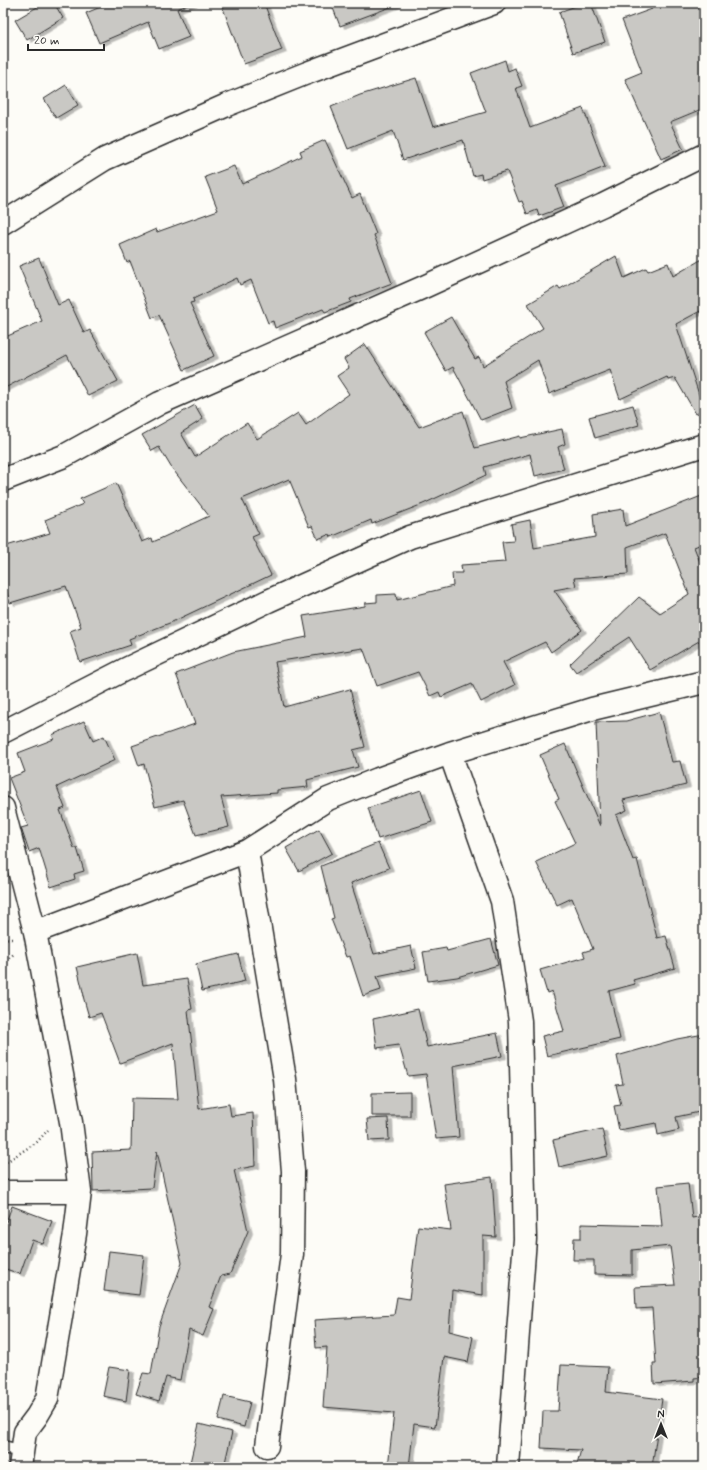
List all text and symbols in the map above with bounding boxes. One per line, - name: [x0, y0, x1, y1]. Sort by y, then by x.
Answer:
- scale bar: [28, 26, 104, 52]
- text: 20 m: [34, 33, 60, 49]
- north arrow: [641, 1404, 681, 1444]
- text: N: [657, 1408, 665, 1422]

